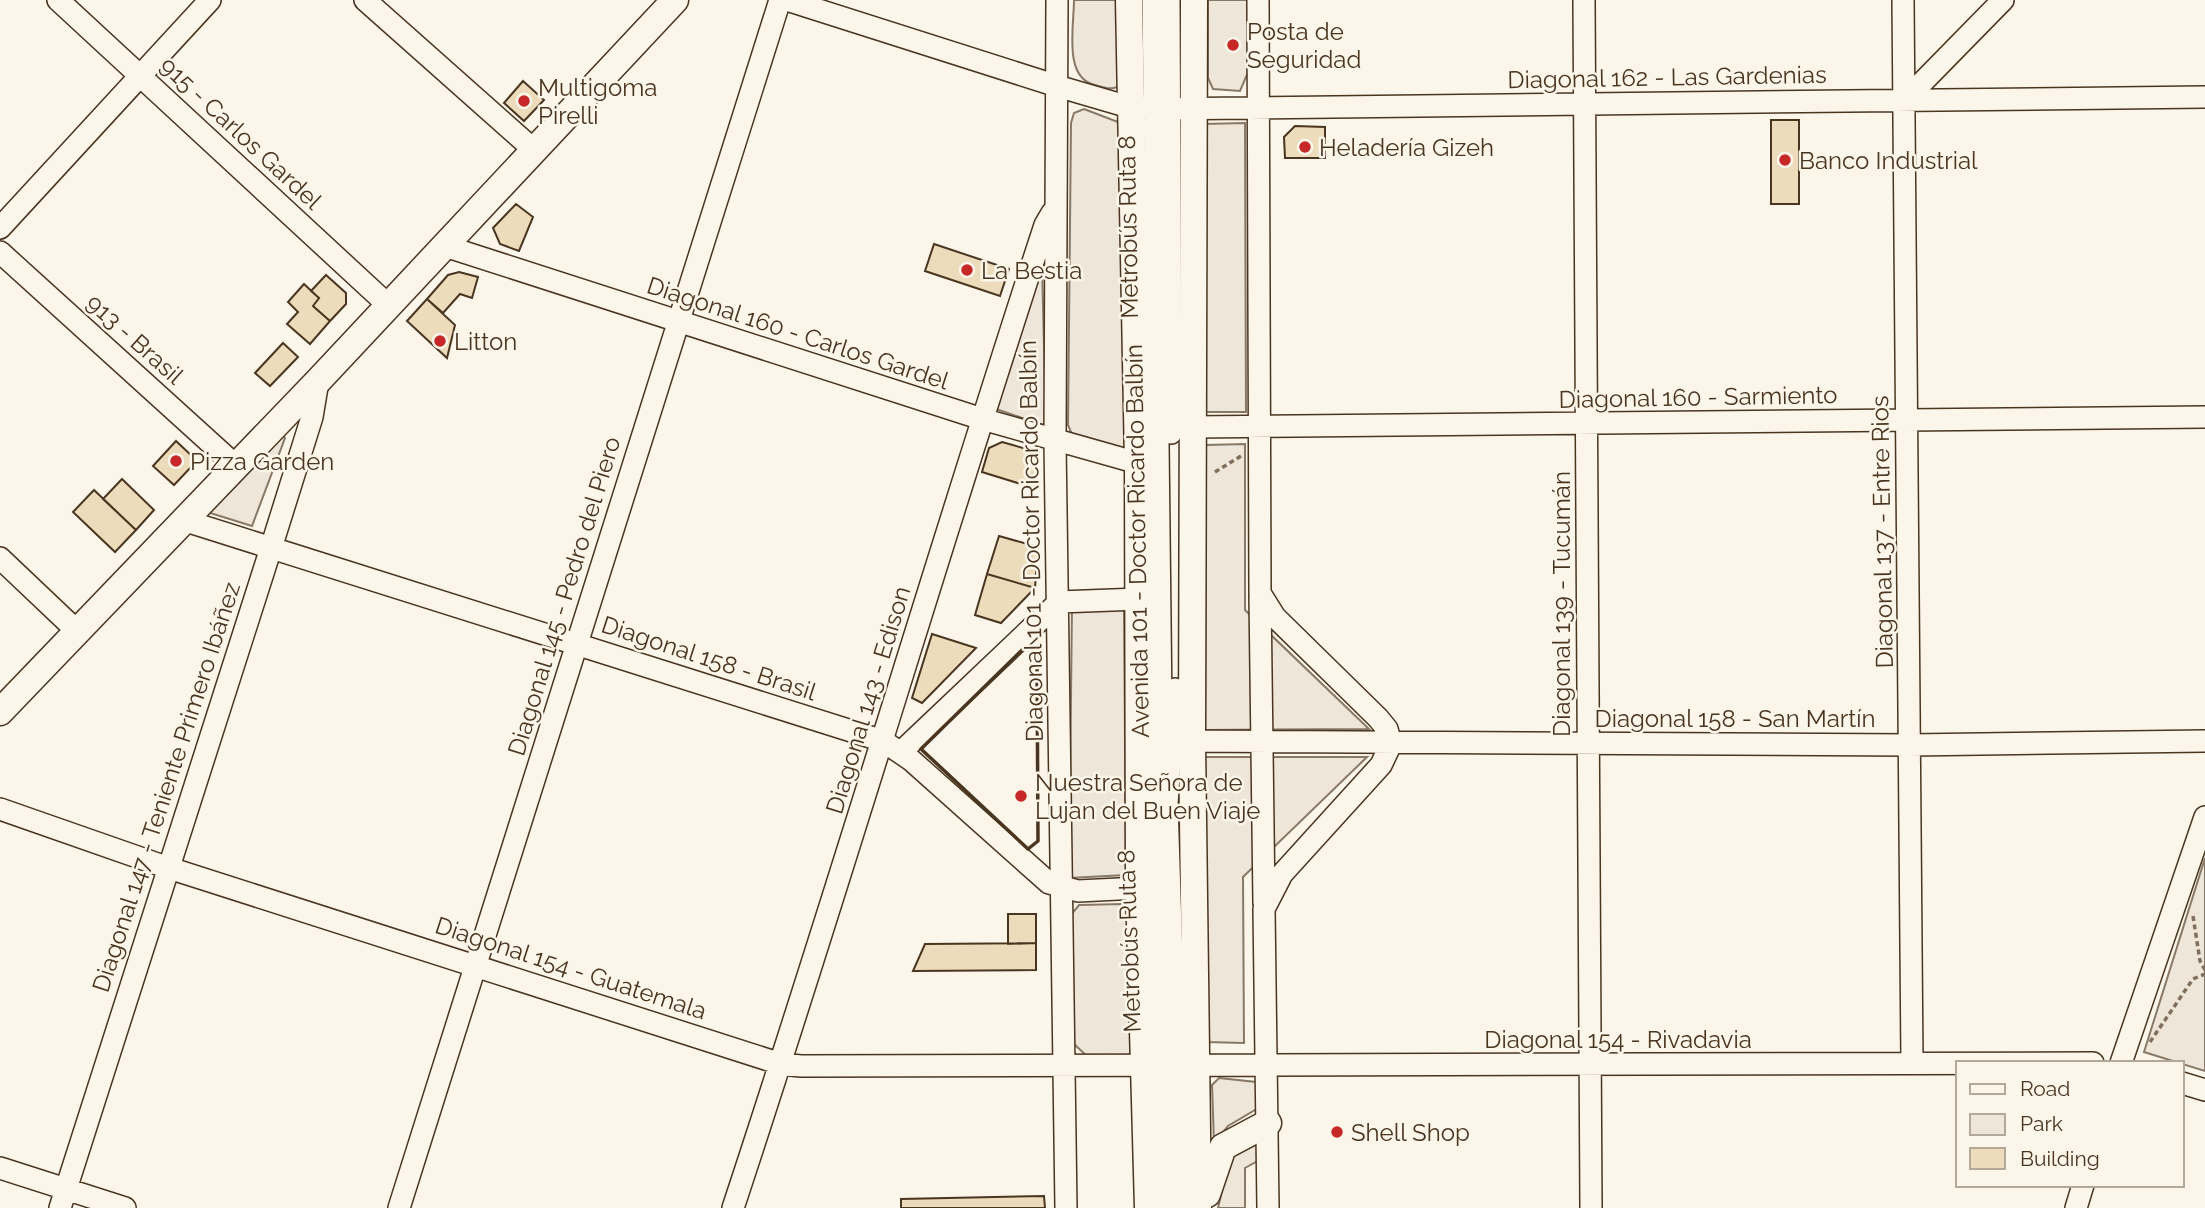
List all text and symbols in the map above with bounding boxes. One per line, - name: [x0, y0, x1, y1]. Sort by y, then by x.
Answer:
- place label: Posta de Seguridad: [1247, 17, 1361, 74]
- marker: Posta de Seguridad: [1225, 37, 1241, 53]
- street label: 915 - Carlos Gardel: [154, 51, 328, 216]
- street label: Diagonal 162 - Las Gardenias: [1507, 60, 1827, 94]
- place label: Multigoma Pirelli: [538, 73, 657, 130]
- marker: Multigoma Pirelli: [516, 93, 532, 109]
- place label: Heladería Gizeh: [1319, 133, 1494, 162]
- street label: Metrobús Ruta 8: [1112, 135, 1144, 319]
- marker: Heladería Gizeh: [1297, 139, 1313, 155]
- place label: Banco Industrial: [1799, 146, 1978, 175]
- marker: Banco Industrial: [1777, 152, 1793, 168]
- place label: La Bestia: [981, 256, 1082, 285]
- marker: La Bestia: [959, 262, 975, 278]
- street label: Diagonal 160 - Carlos Gardel: [643, 270, 953, 396]
- street label: 913 - Brasil: [81, 288, 190, 390]
- place label: Litton: [454, 327, 517, 356]
- marker: Litton: [432, 333, 448, 349]
- street label: Diagonal 101 - Doctor Ricardo Balbín: [1013, 340, 1049, 742]
- street label: Avenida 101 - Doctor Ricardo Balbín: [1119, 344, 1155, 738]
- street label: Diagonal 160 - Sarmiento: [1558, 380, 1838, 414]
- street label: Diagonal 137 - Entre Rios: [1865, 395, 1899, 669]
- street label: Diagonal 145 - Pedro del Piero: [502, 433, 626, 759]
- place label: Pizza Garden: [190, 447, 334, 476]
- marker: Pizza Garden: [168, 453, 184, 469]
- street label: Diagonal 139 - Tucumán: [1547, 471, 1576, 737]
- street label: Diagonal 147 - Teniente Primero Ibáñez: [86, 578, 246, 996]
- street label: Diagonal 143 - Edison: [820, 583, 916, 817]
- street label: Diagonal 158 - Brasil: [598, 610, 821, 707]
- street label: Diagonal 158 - San Martín: [1595, 704, 1875, 733]
- place label: Nuestra Señora de Lujan del Buen Viaje: [1035, 768, 1260, 825]
- marker: Nuestra Señora de Lujan del Buen Viaje: [1013, 788, 1029, 804]
- street label: Metrobús Ruta 8: [1111, 849, 1147, 1033]
- street label: Diagonal 154 - Guatemala: [432, 910, 710, 1026]
- street label: Diagonal 154 - Rivadavia: [1484, 1025, 1752, 1054]
- legend: [1956, 1061, 2184, 1187]
- text: Road: [2020, 1076, 2070, 1101]
- text: Park: [2020, 1111, 2063, 1136]
- place label: Shell Shop: [1351, 1118, 1470, 1147]
- marker: Shell Shop: [1329, 1124, 1345, 1140]
- text: Building: [2020, 1146, 2100, 1171]

